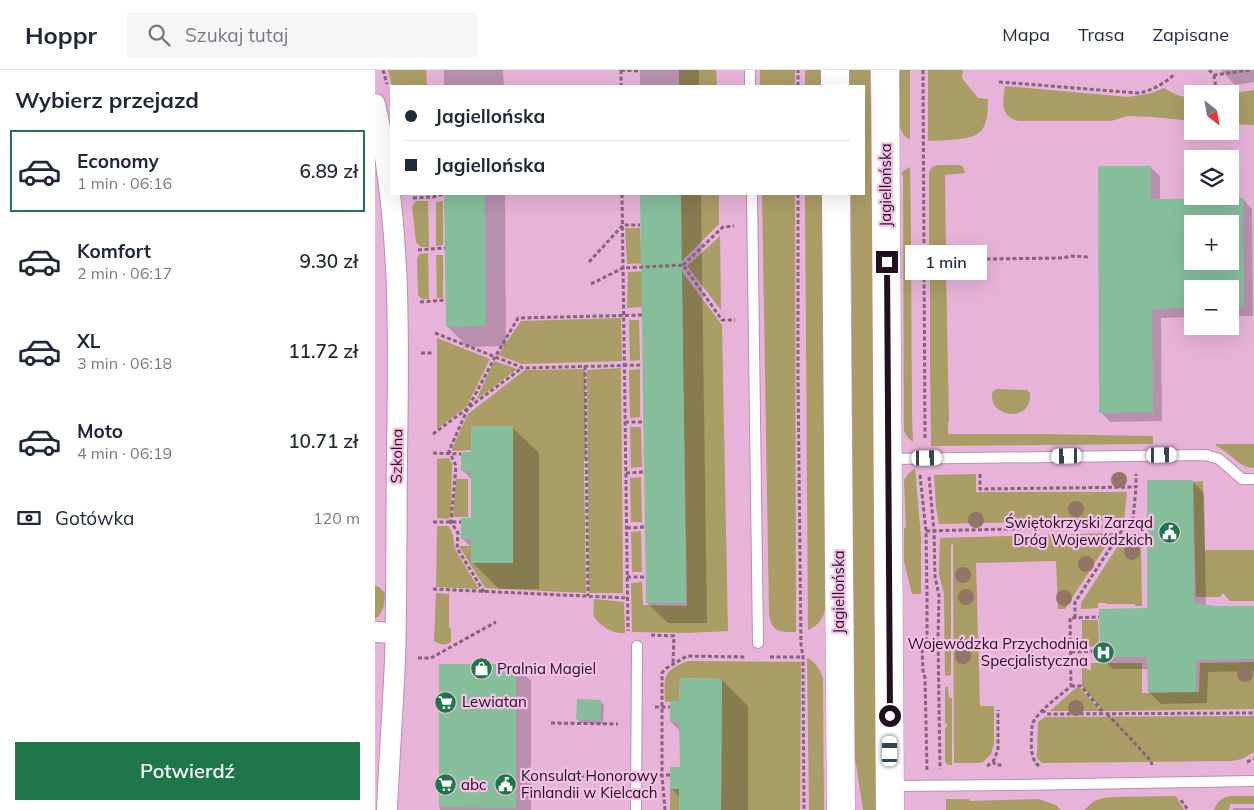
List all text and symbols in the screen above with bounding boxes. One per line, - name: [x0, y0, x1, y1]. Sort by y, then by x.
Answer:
- search box: [127, 12, 477, 57]
- text: Hoppr: [25, 20, 97, 50]
- icon: search: [145, 21, 173, 49]
- text: Szukaj tutaj: [185, 23, 288, 47]
- text: Mapa: [1002, 23, 1050, 46]
- text: Trasa: [1078, 23, 1125, 46]
- text: Zapisane: [1153, 23, 1229, 46]
- north arrow: [1184, 85, 1239, 140]
- map controls: [1184, 85, 1239, 335]
- text: Wybierz przejazd: [15, 86, 199, 114]
- text: Jagiellońska: [435, 104, 545, 128]
- street label: Jagiellońska: [876, 143, 895, 227]
- icon: car: [17, 149, 62, 194]
- text: Economy: [77, 149, 159, 173]
- button: layers: [1184, 150, 1239, 205]
- text: Jagiellońska: [435, 153, 545, 177]
- text: 6.89 zł: [300, 159, 358, 183]
- text: 1 min · 06:16: [77, 173, 172, 193]
- button: +: [1184, 215, 1239, 270]
- icon: car: [17, 239, 62, 284]
- text: Komfort: [77, 239, 151, 263]
- callout: 1 min: [905, 244, 987, 280]
- text: 9.30 zł: [300, 249, 358, 273]
- route end: [876, 251, 898, 273]
- text: 1 min: [925, 252, 967, 272]
- text: 2 min · 06:17: [77, 263, 172, 283]
- button: −: [1184, 280, 1239, 335]
- icon: car: [17, 329, 62, 374]
- text: XL: [77, 329, 100, 353]
- text: 11.72 zł: [288, 339, 358, 363]
- text: 3 min · 06:18: [77, 353, 172, 373]
- icon: car: [17, 419, 62, 464]
- text: Moto: [77, 419, 123, 443]
- text: 10.71 zł: [288, 429, 358, 453]
- street label: Szkolna: [387, 429, 406, 483]
- text: 4 min · 06:19: [77, 443, 172, 463]
- car: [1146, 447, 1177, 463]
- car: [1051, 448, 1082, 464]
- car: [911, 450, 942, 466]
- icon: cash: [15, 504, 43, 532]
- text: Gotówka: [55, 506, 135, 530]
- text: 120 m: [313, 508, 360, 528]
- place label: Świętokrzyski Zarząd Dróg Wojewódzkich: [1005, 513, 1153, 549]
- public building icon: Świętokrzyski Zarząd Dróg Wojewódzkich: [1157, 520, 1181, 544]
- street label: Jagiellońska: [829, 550, 848, 634]
- place label: Wojewódzka Przychodnia Specjalistyczna: [907, 634, 1088, 670]
- hospital icon: Wojewódzka Przychodnia Specjalistyczna: [1092, 641, 1116, 665]
- shop icon: Pralnia Magiel: [469, 657, 493, 681]
- place label: Pralnia Magiel: [497, 659, 596, 678]
- supermarket icon: Lewiatan: [434, 690, 458, 714]
- place label: Lewiatan: [462, 692, 527, 711]
- route start: [879, 705, 901, 727]
- car: [882, 736, 897, 766]
- button: Potwierdź: [15, 742, 360, 800]
- place label: Konsulat Honorowy Finlandii w Kielcach: [521, 766, 658, 802]
- supermarket icon: abc: [433, 773, 457, 797]
- public building icon: Konsulat Honorowy Finlandii w Kielcach: [493, 773, 517, 797]
- place label: abc: [461, 775, 486, 794]

